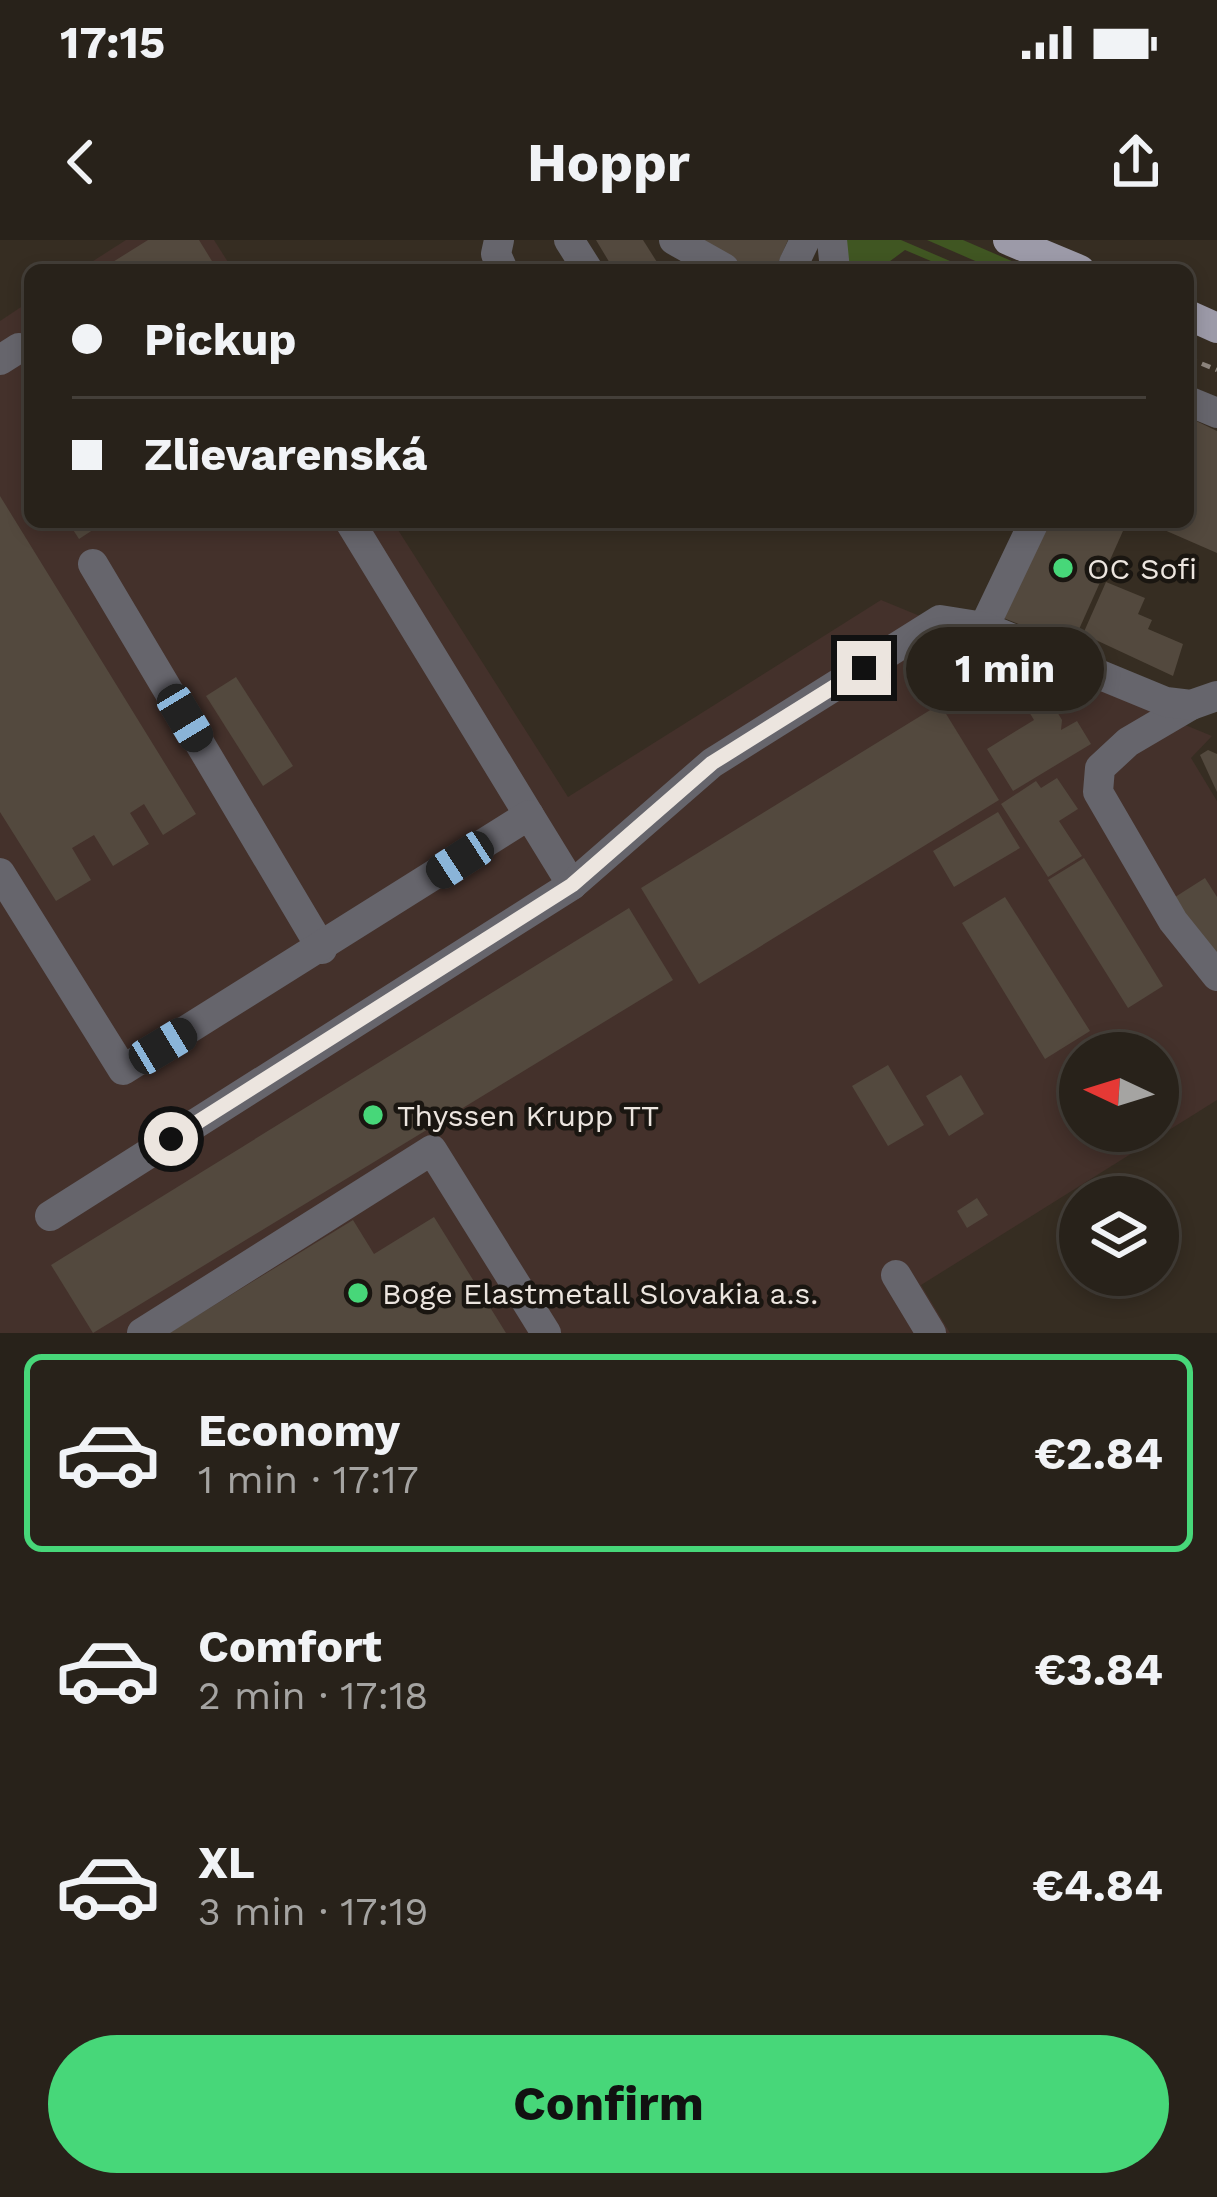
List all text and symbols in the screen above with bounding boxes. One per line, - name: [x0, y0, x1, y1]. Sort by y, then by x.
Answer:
- text: 17:15: [60, 16, 165, 69]
- icon: back: [48, 129, 114, 195]
- icon: share: [1103, 129, 1169, 195]
- text: Hoppr: [527, 131, 690, 194]
- text: Pickup: [144, 313, 296, 366]
- text: Zlievarenská: [144, 428, 427, 481]
- place label: OC Sofi: [1087, 551, 1197, 586]
- marker: OC Sofi: [1050, 555, 1076, 581]
- callout: 1 min: [906, 626, 1104, 710]
- route end: [837, 641, 891, 695]
- text: 1 min: [955, 646, 1055, 691]
- car: [151, 678, 219, 758]
- car: [420, 825, 500, 895]
- car: [123, 1012, 203, 1080]
- north arrow: [1059, 1032, 1179, 1152]
- map controls: [1059, 1032, 1179, 1296]
- place label: Thyssen Krupp TT: [397, 1098, 659, 1133]
- marker: Thyssen Krupp TT: [360, 1102, 386, 1128]
- route start: [144, 1112, 198, 1166]
- button: layers: [1059, 1176, 1179, 1296]
- place label: Boge Elastmetall Slovakia a.s.: [382, 1276, 818, 1311]
- marker: Boge Elastmetall Slovakia a.s.: [345, 1280, 371, 1306]
- icon: car: [54, 1399, 162, 1507]
- text: Economy: [198, 1404, 400, 1457]
- text: €2.84: [1034, 1427, 1163, 1480]
- text: 1 min · 17:17: [198, 1457, 419, 1502]
- icon: car: [54, 1615, 162, 1723]
- text: Comfort: [198, 1620, 382, 1673]
- text: €3.84: [1034, 1643, 1163, 1696]
- text: 2 min · 17:18: [198, 1673, 428, 1718]
- icon: car: [54, 1831, 162, 1939]
- text: XL: [198, 1836, 255, 1889]
- text: €4.84: [1032, 1859, 1163, 1912]
- text: 3 min · 17:19: [198, 1889, 428, 1934]
- button: Confirm: [48, 2035, 1169, 2173]

